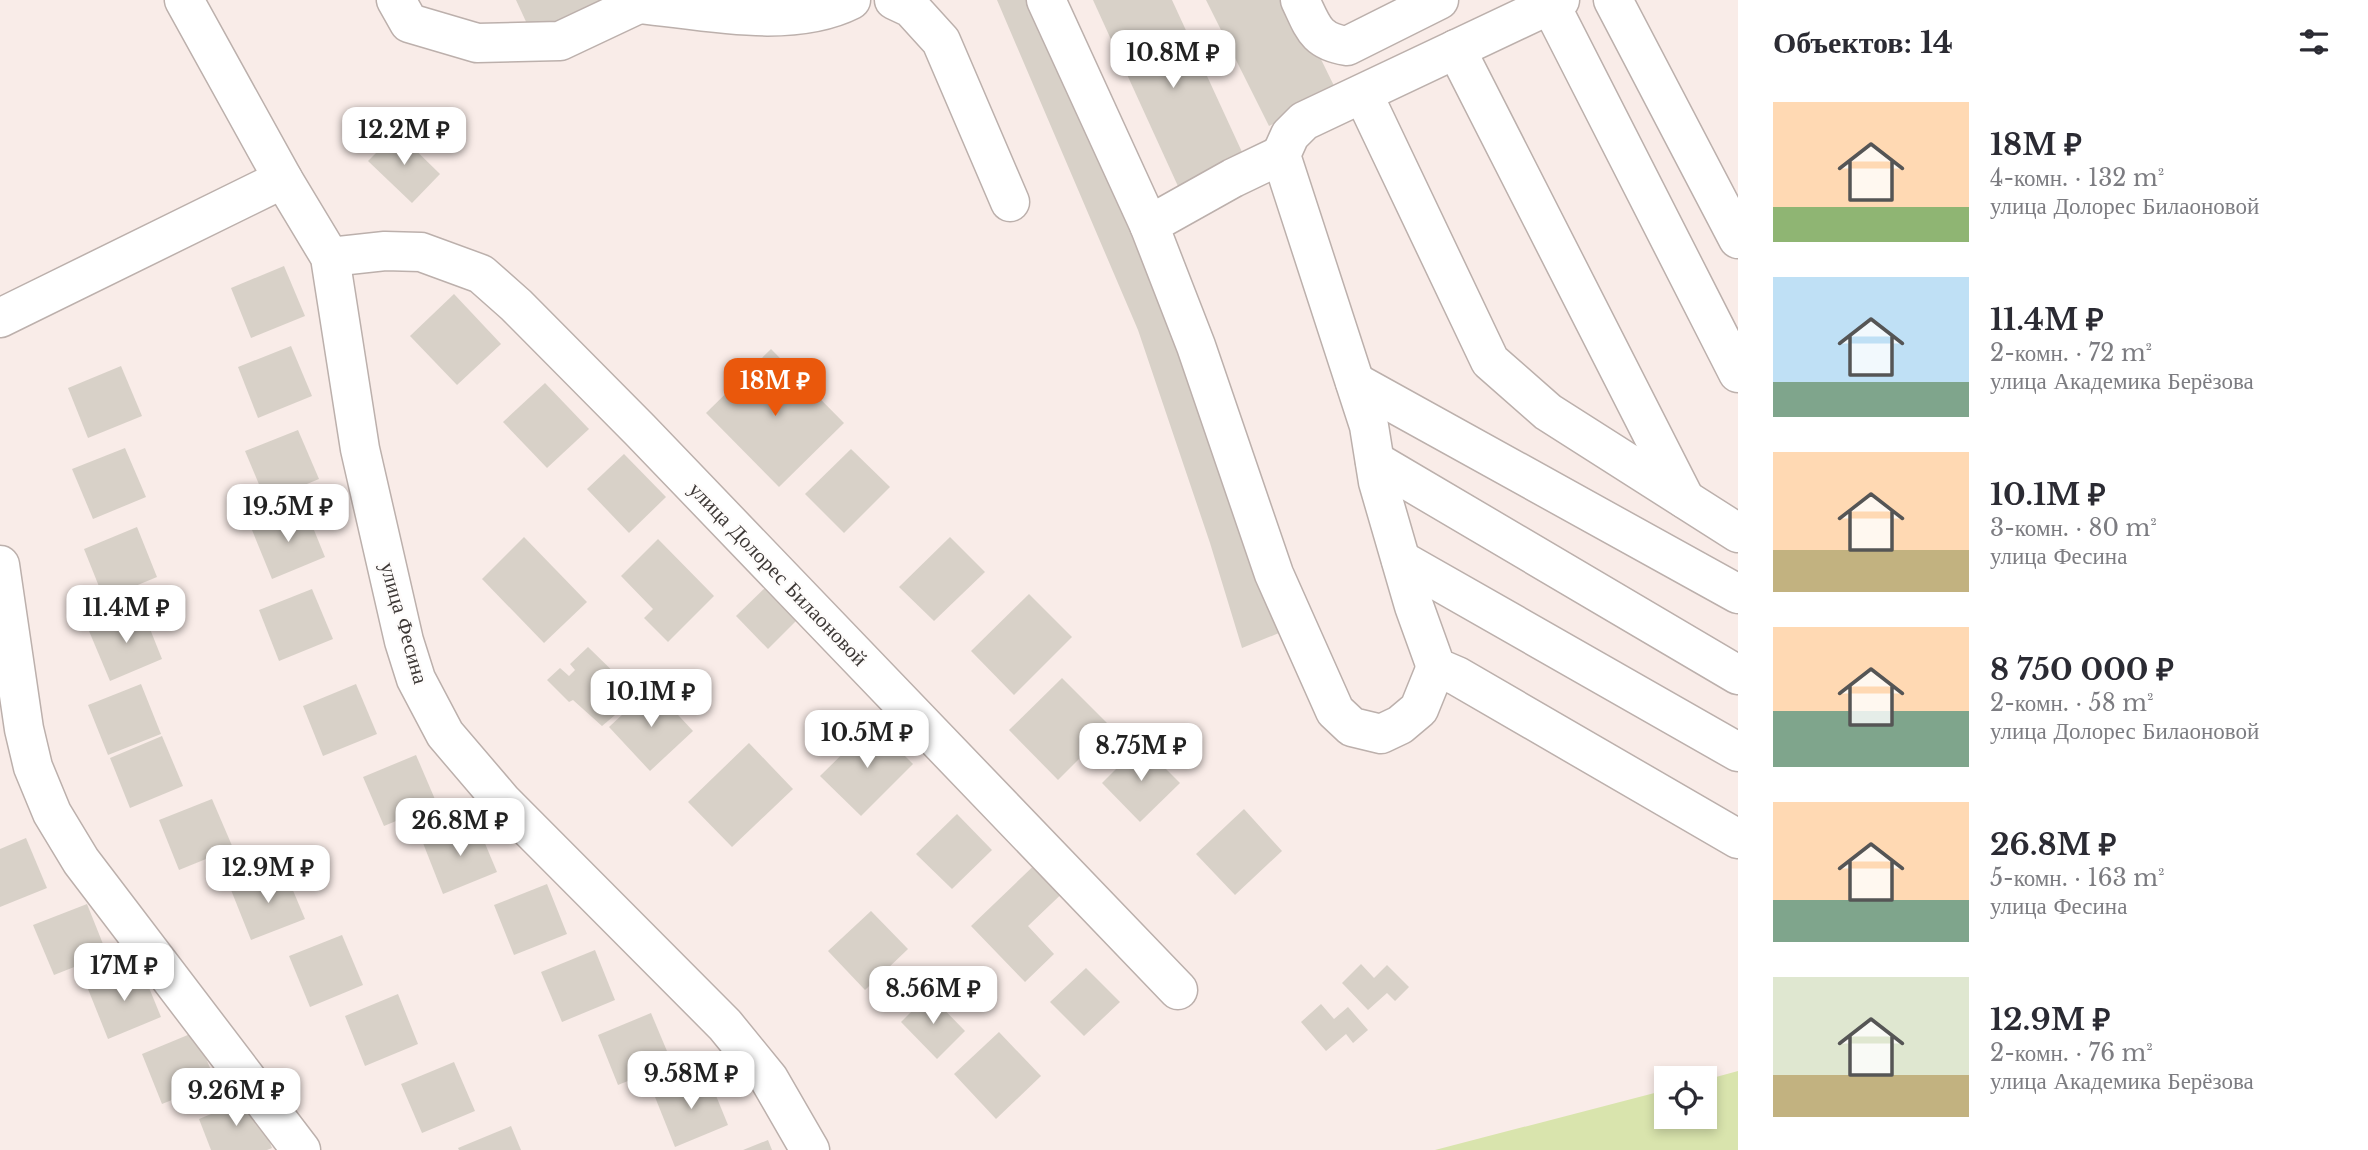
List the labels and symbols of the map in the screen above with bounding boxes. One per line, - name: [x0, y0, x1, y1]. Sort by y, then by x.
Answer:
- pin: 10.8M ₽: [1108, 31, 1238, 90]
- pin: 12.2M ₽: [339, 108, 469, 167]
- pin: 18M ₽: [726, 358, 824, 418]
- street label: улица Долорес Билаоновой: [683, 477, 873, 671]
- pin: 19.5M ₽: [223, 484, 353, 544]
- street label: улица Фесина: [374, 559, 434, 688]
- pin: 11.4M ₽: [61, 586, 191, 645]
- pin: 10.1M ₽: [586, 670, 716, 729]
- pin: 10.5M ₽: [802, 710, 932, 770]
- pin: 8.75M ₽: [1076, 724, 1206, 783]
- pin: 26.8M ₽: [395, 798, 525, 858]
- pin: 12.9M ₽: [203, 846, 333, 905]
- pin: 17M ₽: [75, 944, 173, 1003]
- pin: 8.56M ₽: [868, 967, 998, 1026]
- pin: 9.58M ₽: [626, 1052, 756, 1111]
- pin: 9.26M ₽: [171, 1068, 301, 1128]

